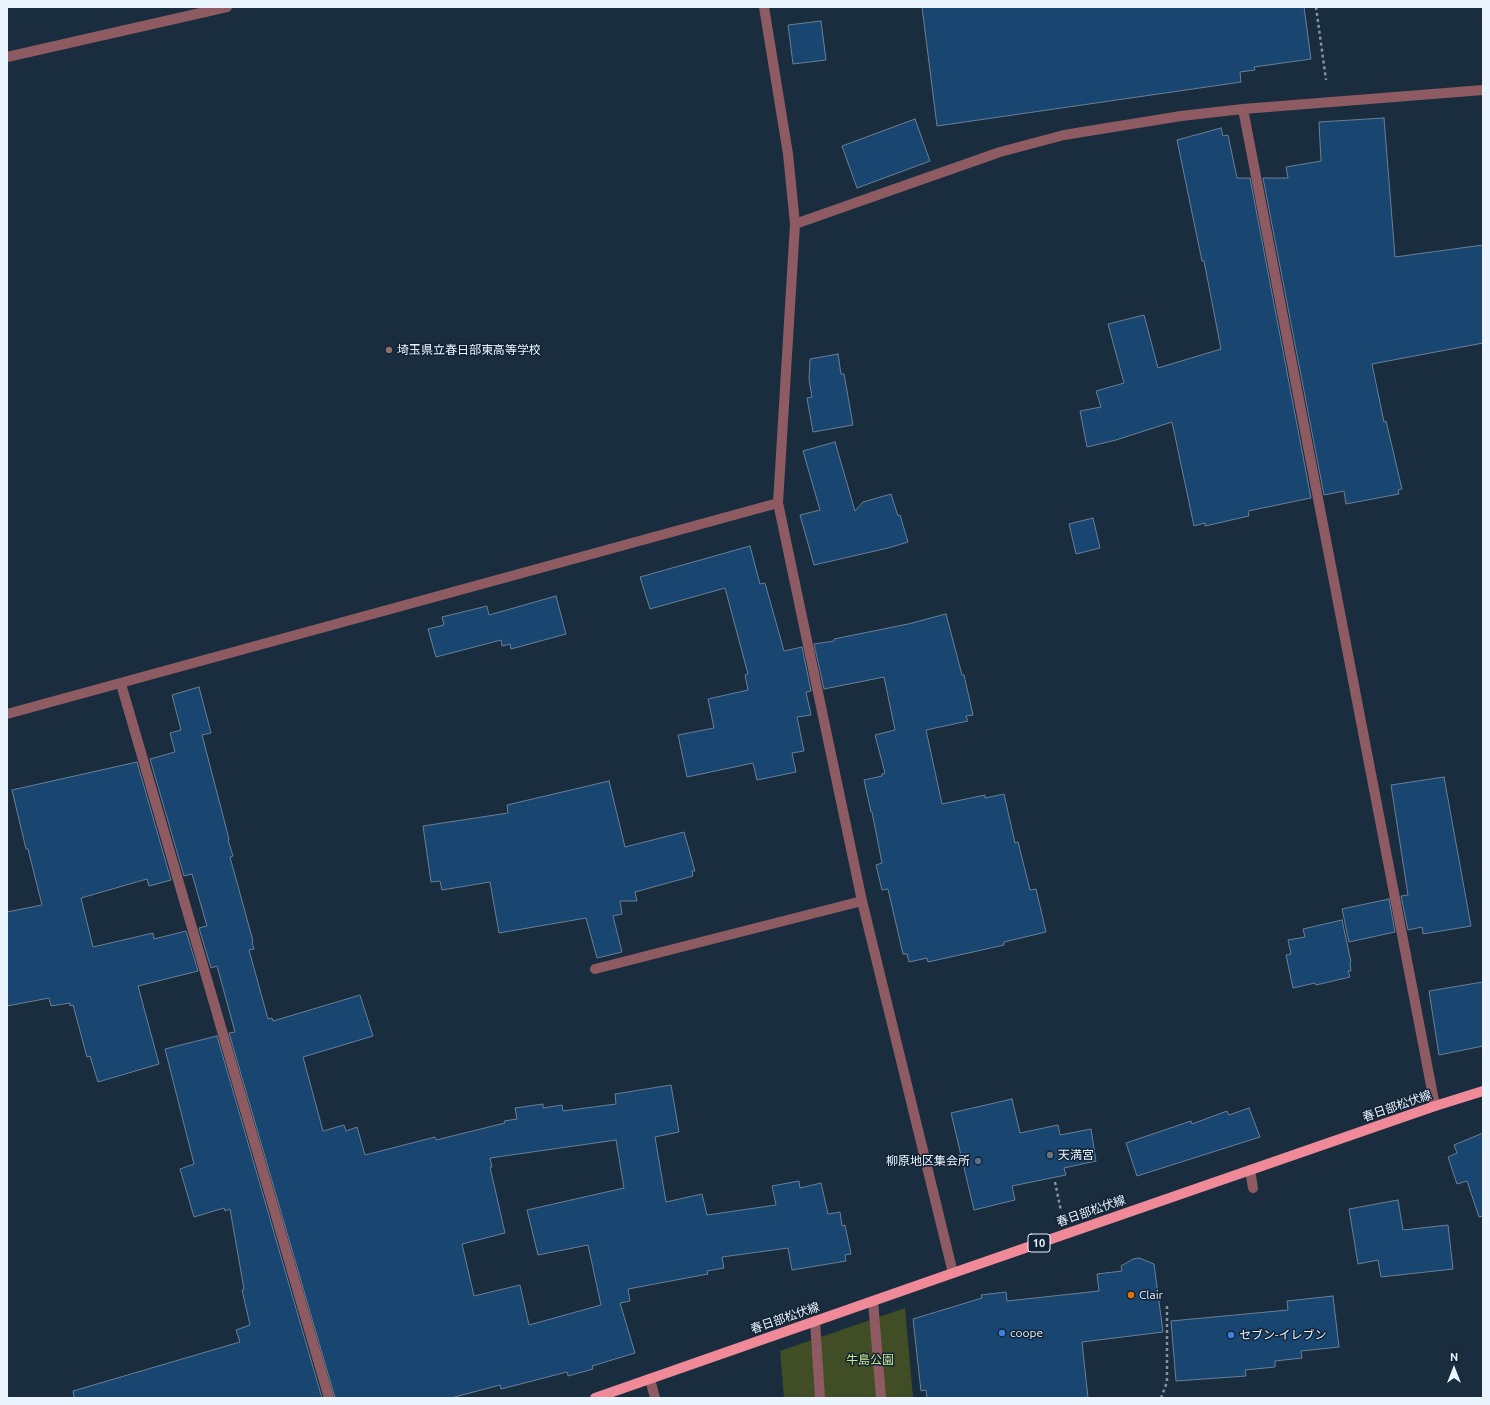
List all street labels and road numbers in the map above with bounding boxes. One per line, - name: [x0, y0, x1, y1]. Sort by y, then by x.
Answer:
- street label: 春日部松伏線: [1361, 1087, 1433, 1125]
- street label: 春日部松伏線: [1055, 1192, 1127, 1230]
- road number: 10: [1028, 1234, 1050, 1252]
- street label: 春日部松伏線: [749, 1299, 821, 1337]

